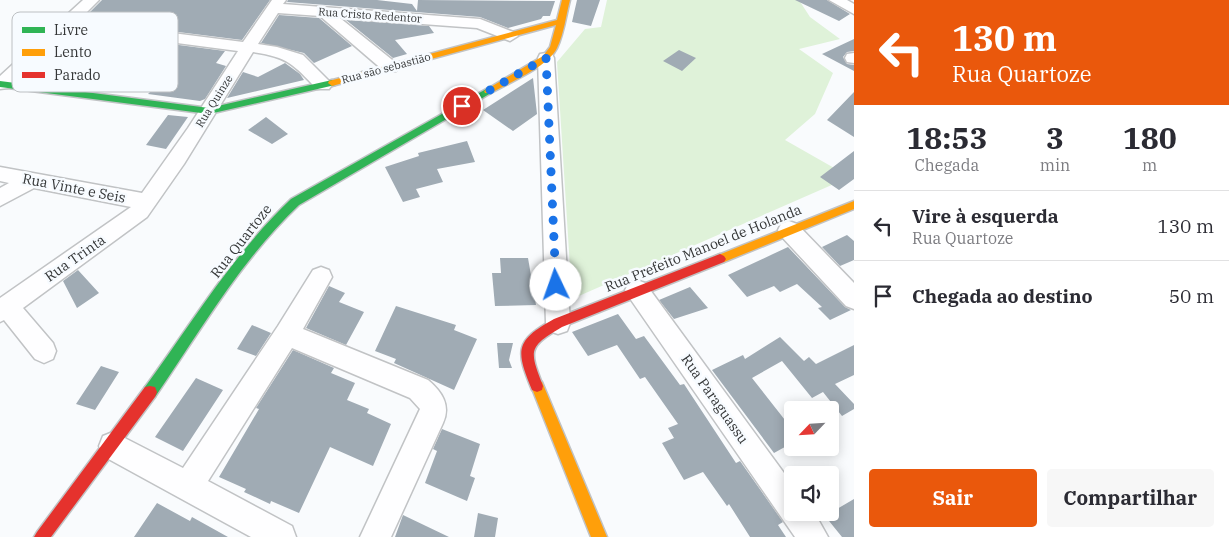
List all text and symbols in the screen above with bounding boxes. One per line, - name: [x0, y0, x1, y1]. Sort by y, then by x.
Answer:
- street label: Rua Cristo Redentor: [318, 4, 422, 26]
- legend: [12, 12, 178, 92]
- text: 130 m: [952, 15, 1057, 61]
- icon: left: [869, 20, 934, 85]
- text: Livre: [54, 21, 88, 39]
- text: Lento: [54, 43, 92, 61]
- street label: Rua são sebastião: [340, 49, 432, 87]
- text: Rua Quartoze: [952, 59, 1091, 88]
- text: Parado: [54, 66, 101, 84]
- street label: Rua Quinze: [192, 72, 236, 130]
- pin: [441, 85, 483, 127]
- icon: arrive: [448, 92, 476, 120]
- text: 18:53: [906, 118, 987, 157]
- text: 3: [1046, 118, 1064, 157]
- text: 180: [1123, 118, 1177, 157]
- text: Chegada: [914, 155, 979, 175]
- text: min: [1040, 155, 1070, 175]
- text: m: [1142, 155, 1157, 175]
- street label: Rua Vinte e Seis: [21, 169, 127, 207]
- street label: Rua Quartoze: [207, 200, 275, 282]
- street label: Rua Prefeito Manoel de Holanda: [602, 200, 804, 296]
- text: Vire à esquerda: [912, 204, 1059, 228]
- icon: left: [869, 212, 897, 240]
- text: 130 m: [1157, 214, 1214, 238]
- text: Rua Quartoze: [912, 228, 1013, 248]
- street label: Rua Trinta: [41, 230, 109, 285]
- position arrow: [529, 258, 581, 310]
- icon: arrive: [869, 282, 897, 310]
- text: Chegada ao destino: [912, 284, 1093, 308]
- text: 50 m: [1169, 284, 1214, 308]
- street label: Rua Paraguassu: [678, 351, 753, 447]
- north arrow: [784, 401, 839, 456]
- map controls: [784, 401, 839, 521]
- button: sound: [784, 466, 839, 521]
- button: Sair: [869, 469, 1037, 527]
- button: Compartilhar: [1047, 469, 1214, 527]

